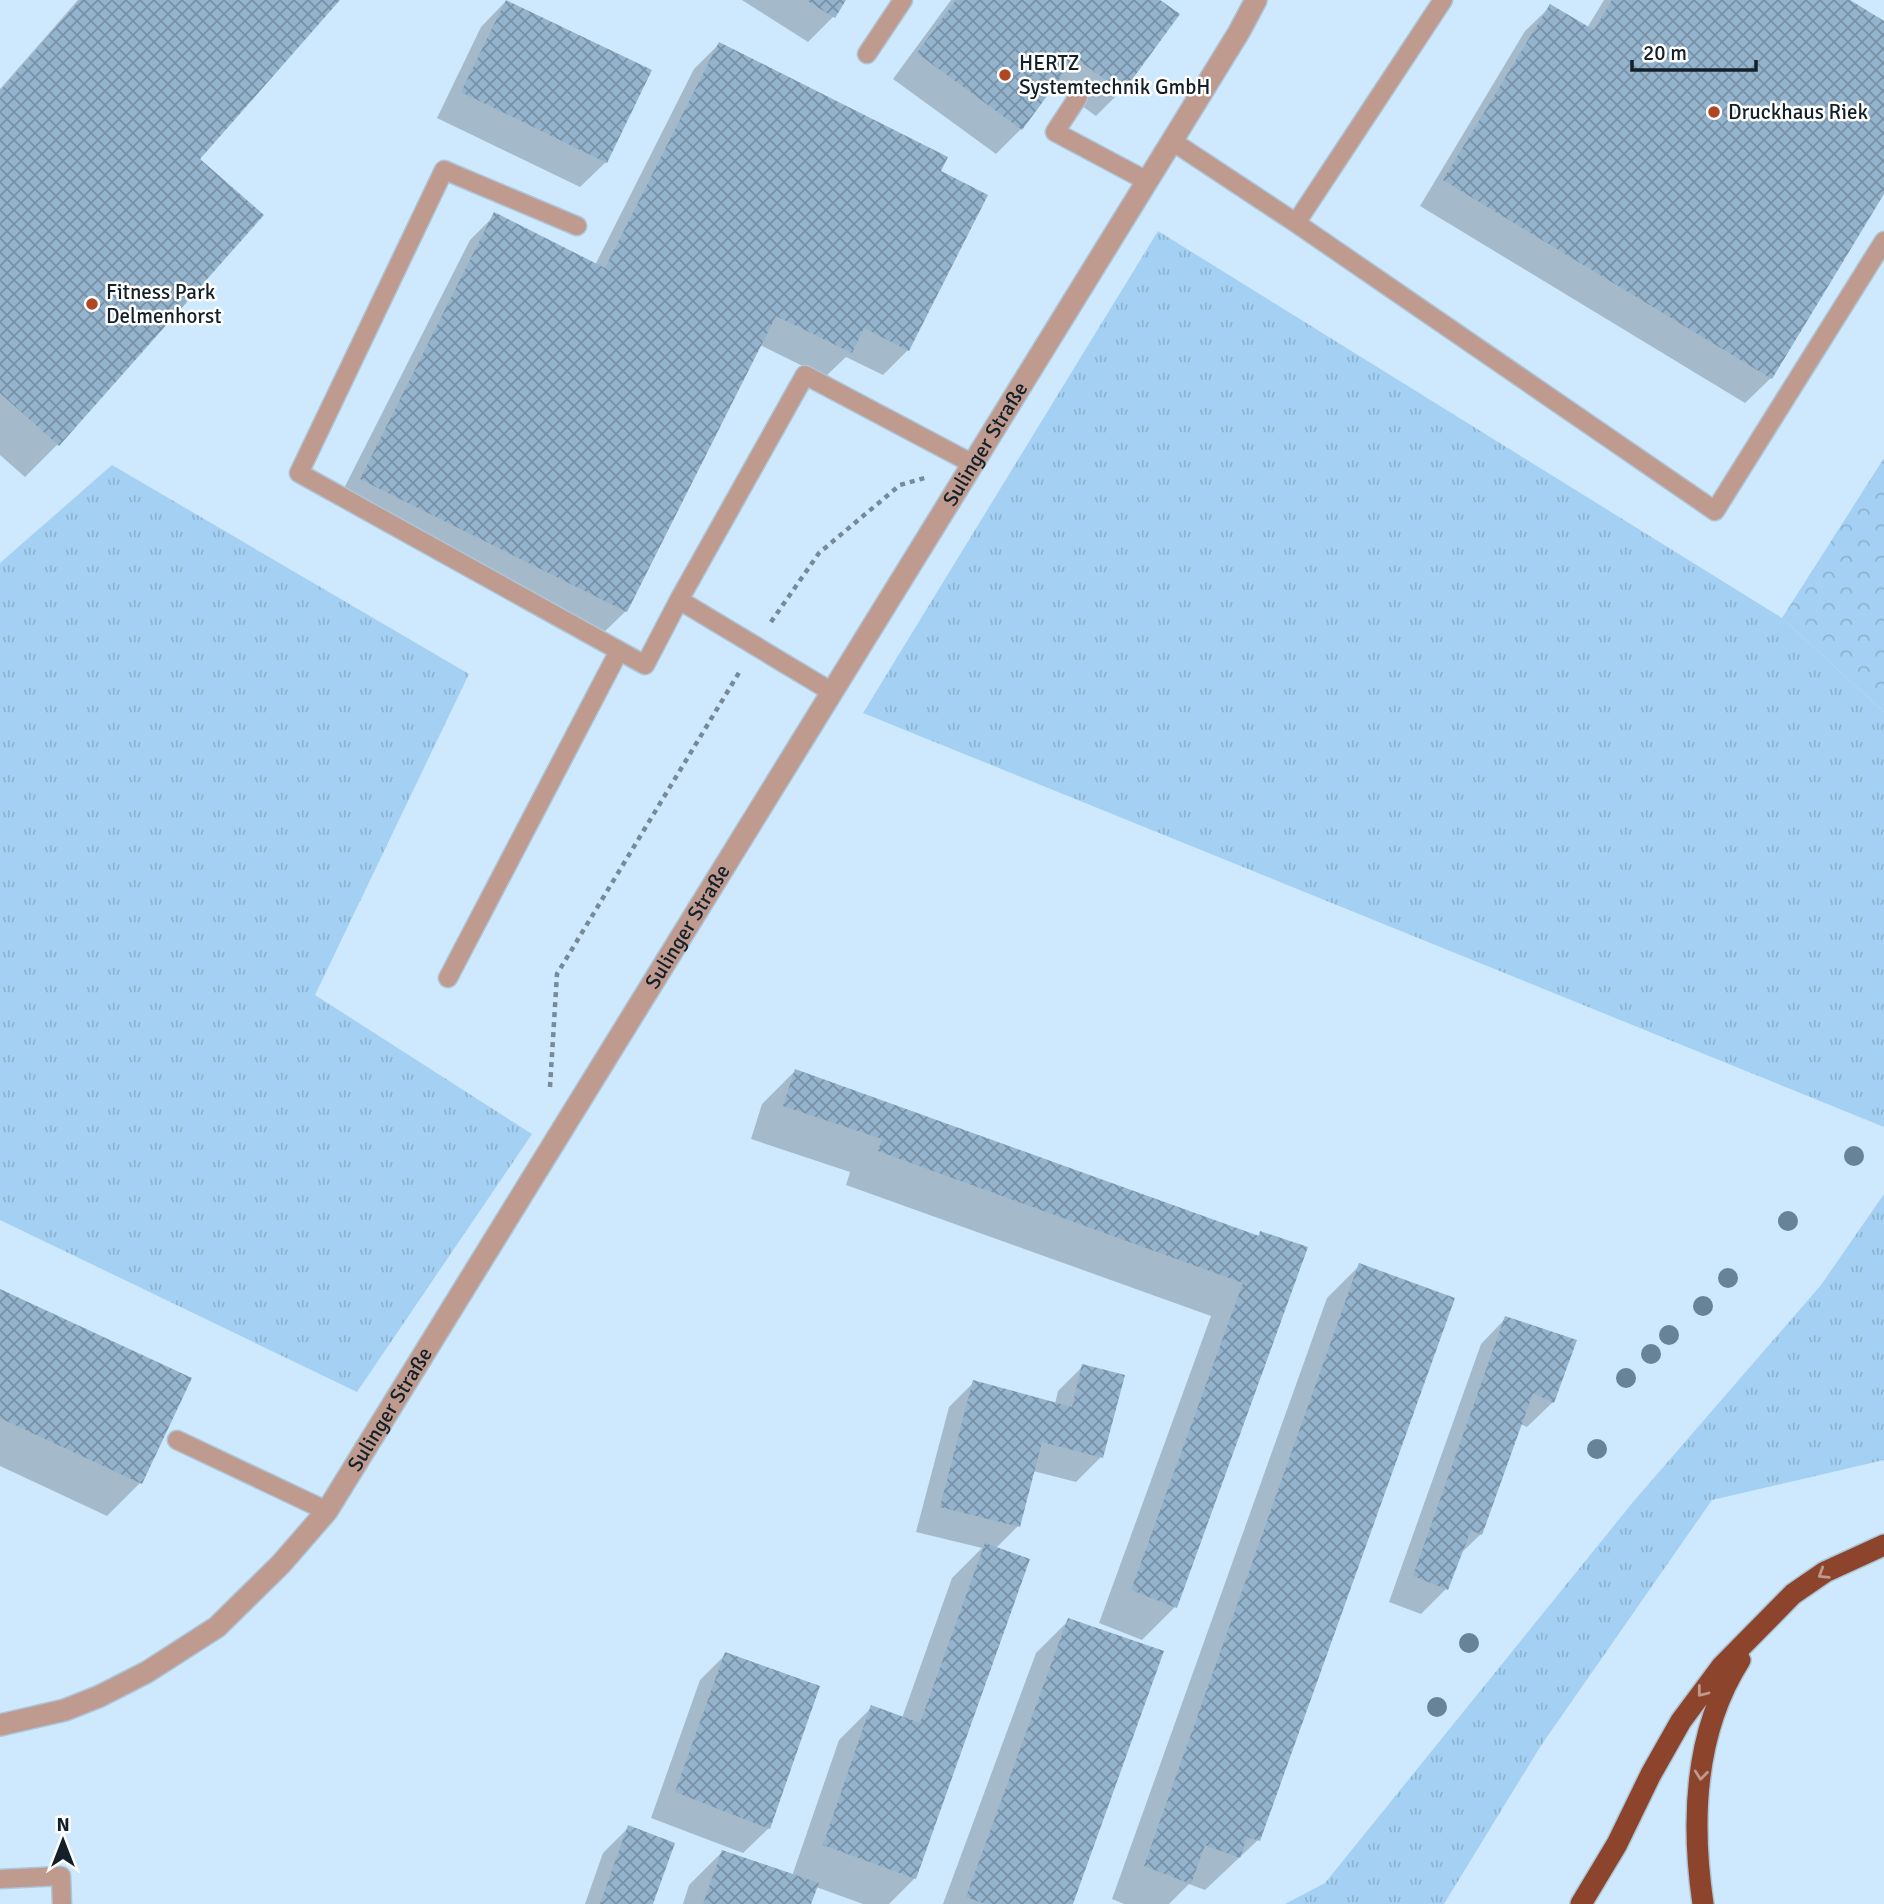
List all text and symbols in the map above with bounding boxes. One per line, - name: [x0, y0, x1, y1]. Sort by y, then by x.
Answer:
- scale bar: [1632, 28, 1756, 72]
- text: 20 m: [1643, 40, 1687, 66]
- place label: HERTZ Systemtechnik GmbH: [1019, 50, 1210, 100]
- marker: HERTZ Systemtechnik GmbH: [997, 67, 1013, 83]
- place label: Druckhaus Riek: [1728, 99, 1868, 125]
- marker: Druckhaus Riek: [1706, 104, 1722, 120]
- place label: Fitness Park Delmenhorst: [106, 279, 222, 329]
- marker: Fitness Park Delmenhorst: [84, 296, 100, 312]
- street label: Sulinger Straße: [937, 377, 1033, 511]
- street label: Sulinger Straße: [639, 860, 736, 994]
- street label: Sulinger Straße: [342, 1342, 438, 1476]
- one-way arrow: [1817, 1566, 1830, 1579]
- one-way arrow: [1697, 1684, 1710, 1697]
- one-way arrow: [1694, 1769, 1709, 1780]
- north arrow: [28, 1806, 98, 1876]
- text: N: [56, 1813, 70, 1837]

